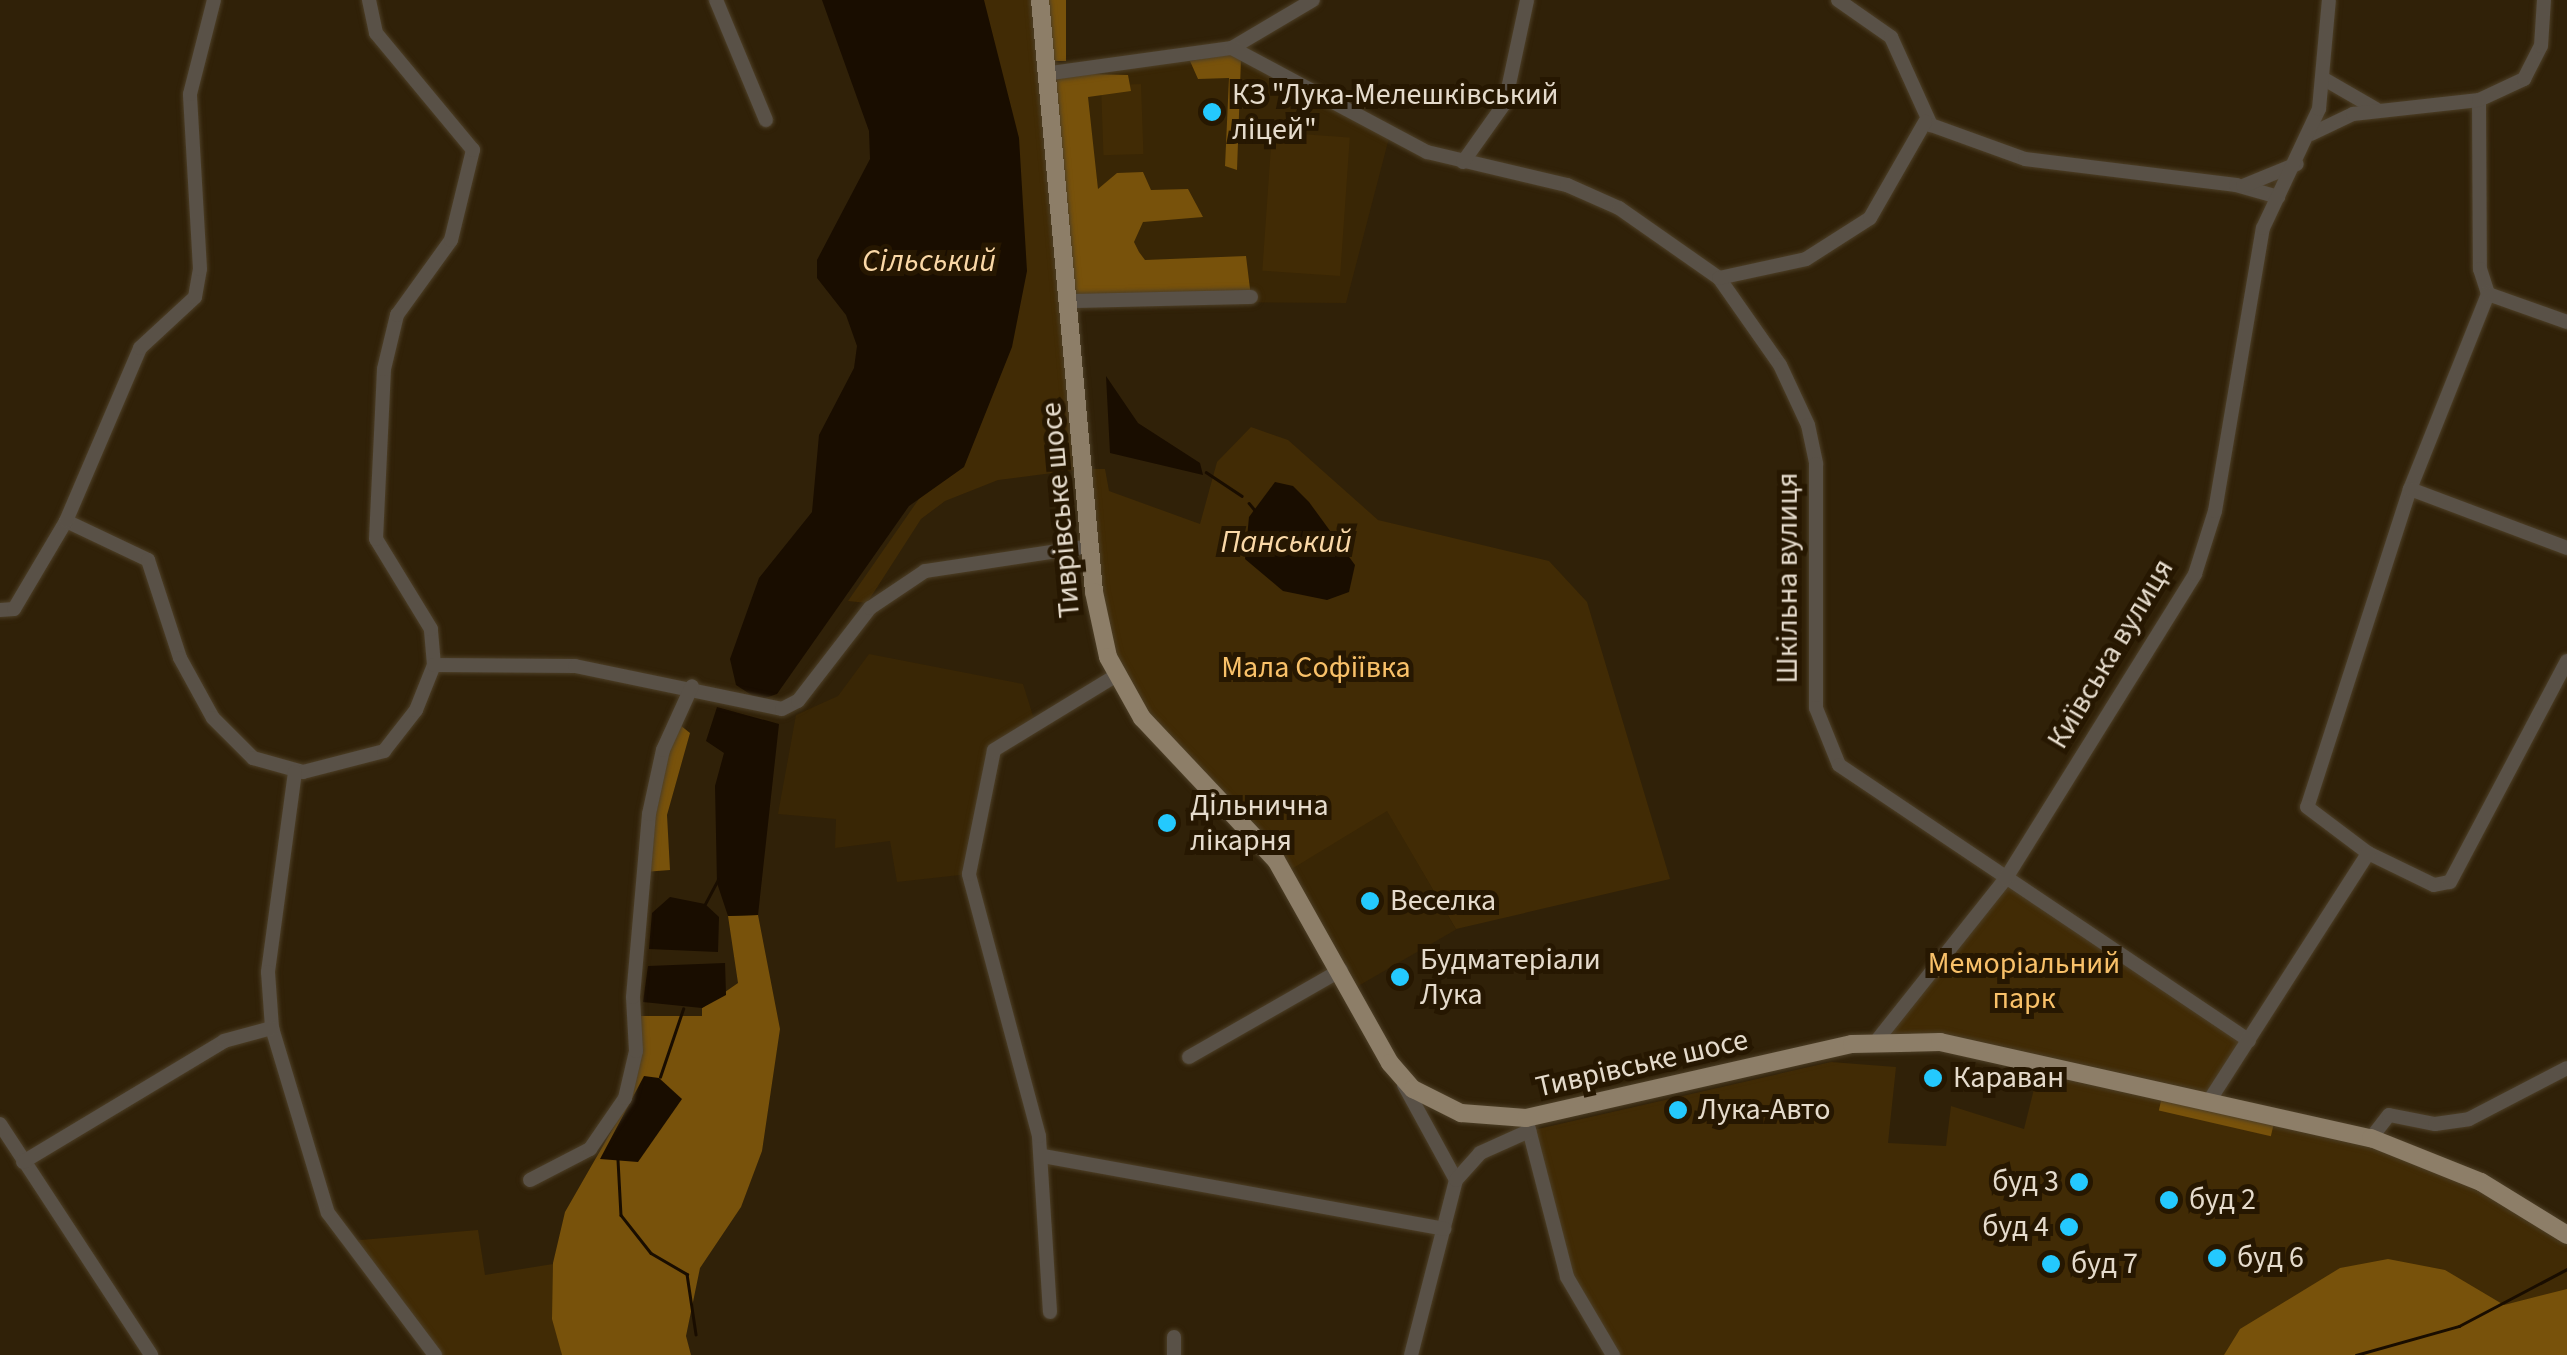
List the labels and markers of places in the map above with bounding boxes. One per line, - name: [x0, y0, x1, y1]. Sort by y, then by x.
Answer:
- place label: КЗ "Лука-Мелешківський ліцей": [1232, 77, 1559, 148]
- marker: КЗ "Лука-Мелешківський ліцей": [1201, 101, 1223, 123]
- place label: Дільнична лікарня: [1190, 788, 1329, 858]
- marker: Дільнична лікарня: [1154, 810, 1180, 836]
- place label: Веселка: [1390, 883, 1496, 919]
- marker: Веселка: [1359, 890, 1381, 912]
- place label: Будматеріали Лука: [1420, 942, 1601, 1012]
- marker: Будматеріали Лука: [1389, 966, 1411, 988]
- place label: Караван: [1953, 1060, 2064, 1096]
- marker: Караван: [1922, 1067, 1944, 1089]
- place label: Лука-Авто: [1698, 1092, 1830, 1128]
- marker: Лука-Авто: [1667, 1099, 1689, 1121]
- place label: буд 3: [1992, 1164, 2059, 1200]
- marker: буд 3: [2068, 1171, 2090, 1193]
- place label: буд 2: [2189, 1182, 2256, 1218]
- marker: буд 2: [2158, 1189, 2180, 1211]
- place label: буд 4: [1982, 1209, 2049, 1245]
- marker: буд 4: [2058, 1216, 2080, 1238]
- place label: буд 6: [2237, 1240, 2304, 1276]
- place label: буд 7: [2071, 1246, 2138, 1282]
- marker: буд 6: [2206, 1247, 2228, 1269]
- marker: буд 7: [2040, 1253, 2062, 1275]

